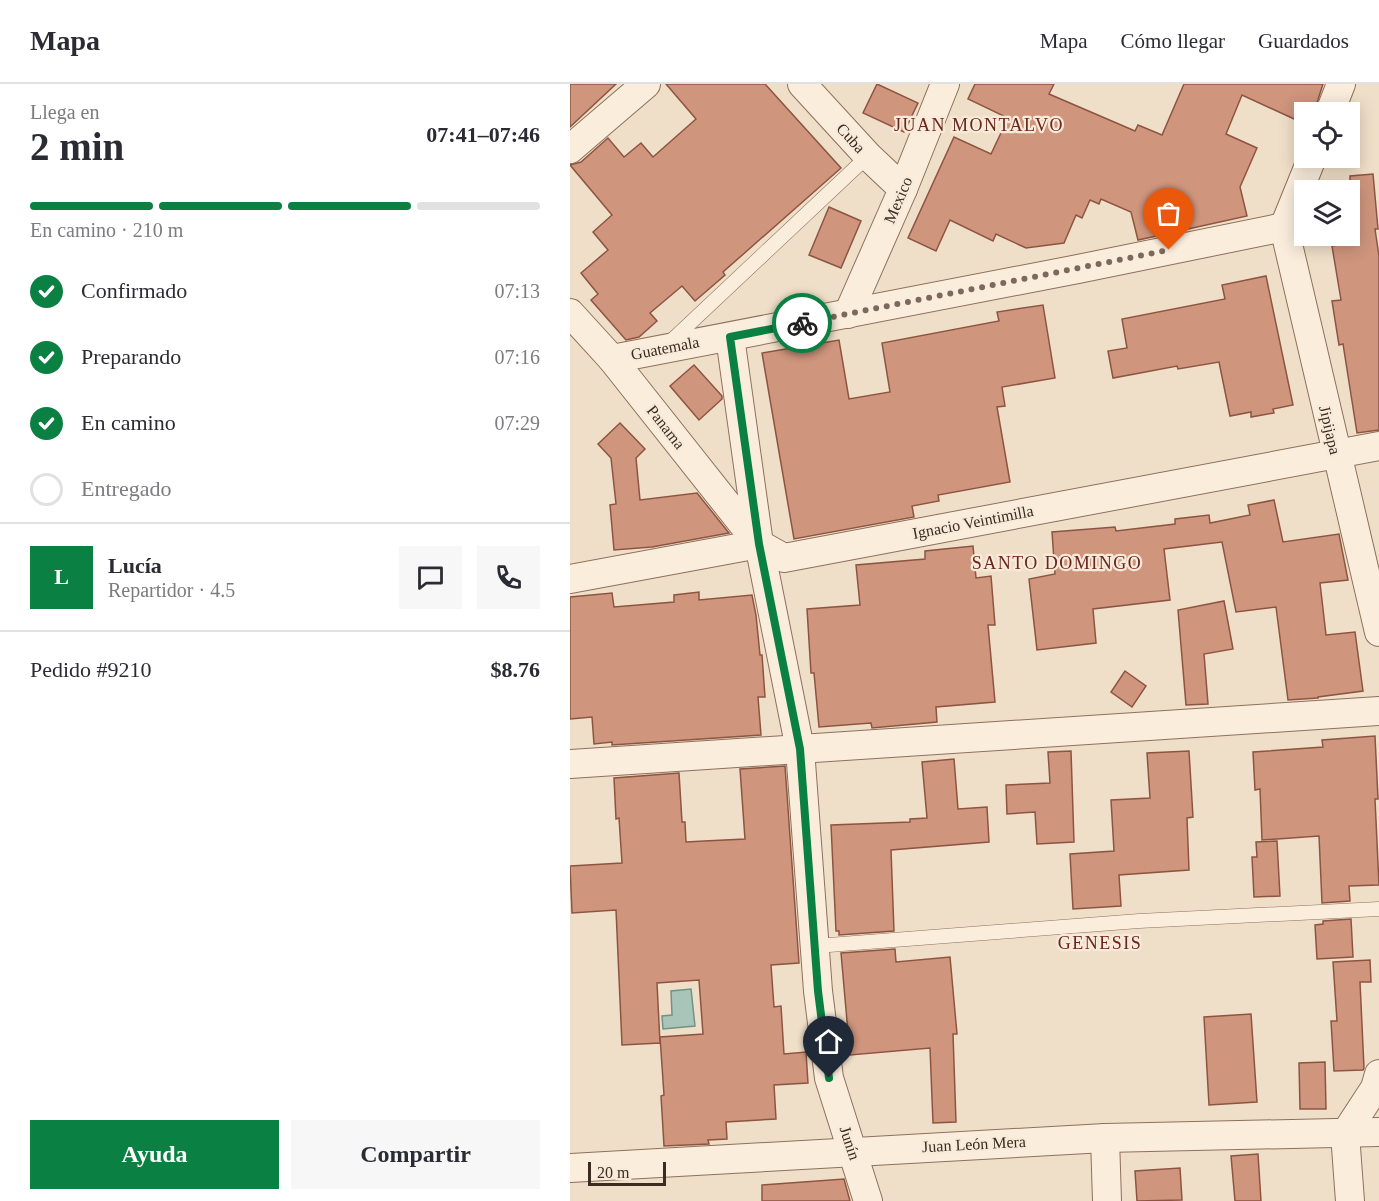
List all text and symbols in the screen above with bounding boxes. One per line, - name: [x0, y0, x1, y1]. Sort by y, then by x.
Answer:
- text: Mapa: [30, 25, 100, 56]
- text: Mapa: [1040, 29, 1088, 53]
- text: Cómo llegar: [1121, 29, 1225, 53]
- text: Guardados: [1258, 29, 1349, 53]
- text: Llega en: [30, 101, 99, 123]
- map controls: [1294, 102, 1360, 246]
- button: locate: [1294, 102, 1360, 168]
- district label: JUAN MONTALVO: [894, 115, 1064, 135]
- street label: Cuba: [833, 120, 869, 156]
- text: 07:41–07:46: [426, 122, 540, 147]
- text: 2 min: [30, 125, 124, 168]
- street label: Mexico: [881, 174, 915, 226]
- button: layers: [1294, 180, 1360, 246]
- pin: [1143, 188, 1194, 250]
- icon: bag: [1152, 197, 1185, 230]
- text: En camino · 210 m: [30, 219, 183, 241]
- icon: check: [30, 275, 63, 308]
- text: Confirmado: [81, 278, 187, 303]
- text: 07:13: [494, 280, 540, 302]
- courier: [772, 293, 832, 353]
- icon: bike: [786, 307, 819, 340]
- street label: Guatemala: [629, 333, 701, 363]
- icon: check: [30, 341, 63, 374]
- text: Preparando: [81, 344, 181, 369]
- text: 07:16: [494, 346, 540, 368]
- street label: Panama: [644, 402, 688, 452]
- street label: Jipijapa: [1315, 404, 1344, 456]
- icon: check: [30, 407, 63, 440]
- text: En camino: [81, 410, 176, 435]
- text: 07:29: [494, 412, 540, 434]
- text: Entregado: [81, 476, 171, 501]
- street label: Ignacio Veintimilla: [911, 502, 1035, 543]
- button: chat: [399, 546, 462, 609]
- button: phone: [477, 546, 540, 609]
- text: Lucía: [108, 553, 162, 578]
- district label: SANTO DOMINGO: [972, 553, 1142, 573]
- text: L: [54, 564, 69, 589]
- text: Repartidor · 4.5: [108, 579, 235, 601]
- text: Pedido #9210: [30, 657, 152, 682]
- text: $8.76: [491, 657, 540, 682]
- district label: GENESIS: [1058, 933, 1142, 953]
- pin: [803, 1016, 854, 1078]
- icon: home: [812, 1025, 845, 1058]
- button: Ayuda: [30, 1120, 279, 1189]
- button: Compartir: [291, 1120, 540, 1189]
- street label: Junín: [837, 1124, 863, 1162]
- street label: Juan León Mera: [922, 1133, 1026, 1155]
- scale bar: [588, 1159, 666, 1186]
- text: 20 m: [597, 1164, 629, 1181]

